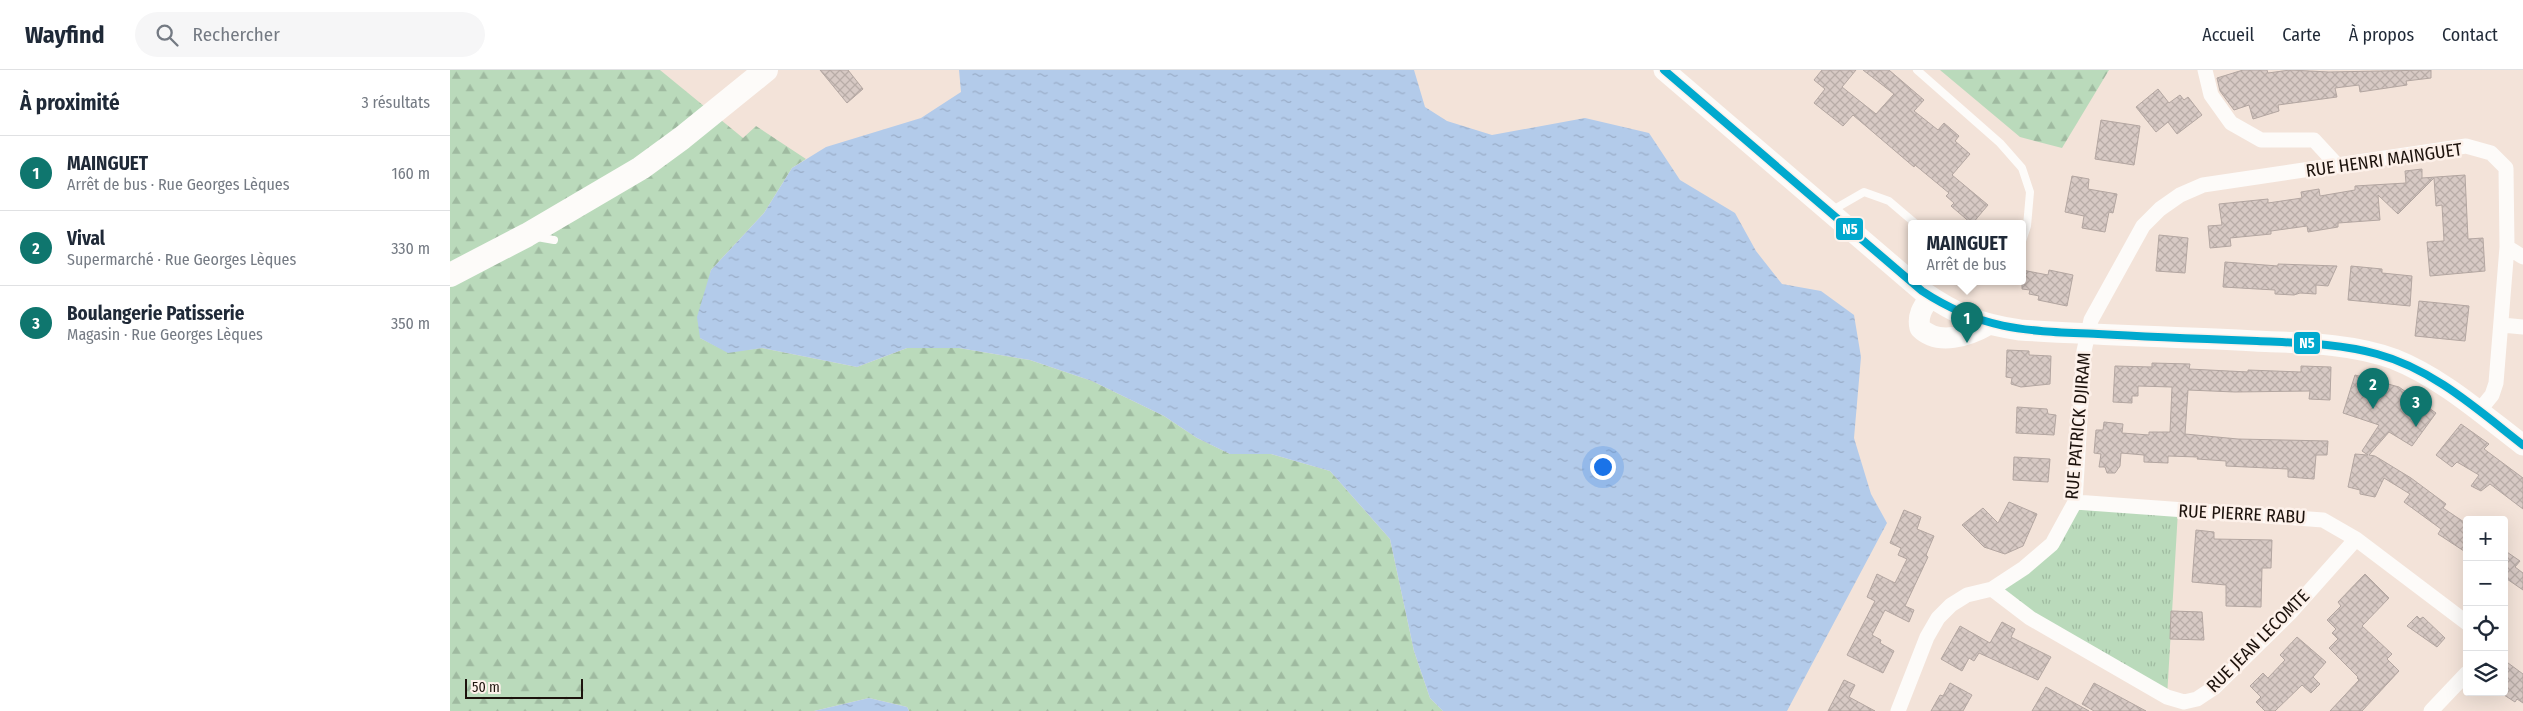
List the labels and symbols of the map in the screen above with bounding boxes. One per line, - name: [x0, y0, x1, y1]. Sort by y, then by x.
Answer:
- street label: RUE HENRI MAINGUET: [2304, 138, 2464, 182]
- line badge: N5: [1835, 217, 1864, 241]
- text: N5: [1842, 221, 1858, 238]
- pin: 1: [1951, 302, 1983, 343]
- line badge: N5: [2293, 331, 2321, 355]
- text: N5: [2299, 335, 2315, 352]
- street label: RUE PATRICK DJIRAM: [2061, 352, 2095, 500]
- pin: 2: [2357, 368, 2389, 409]
- pin: 3: [2400, 386, 2432, 427]
- your location: [1590, 454, 1616, 480]
- street label: RUE PIERRE RABU: [2178, 500, 2306, 528]
- street label: RUE JEAN LECOMTE: [2202, 585, 2314, 697]
- scale bar: [465, 676, 582, 699]

